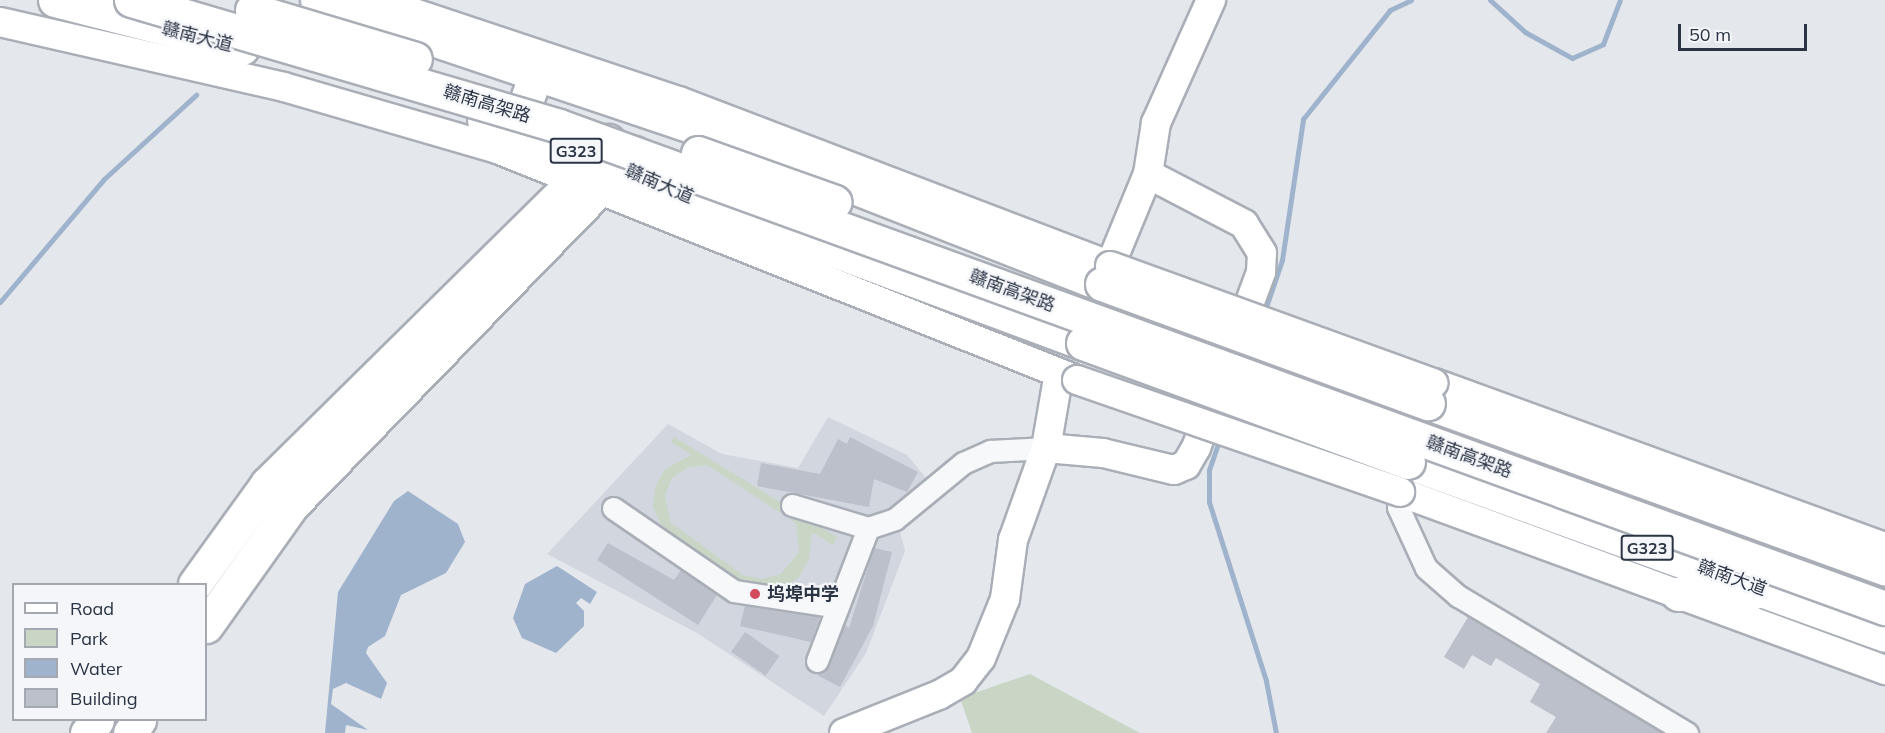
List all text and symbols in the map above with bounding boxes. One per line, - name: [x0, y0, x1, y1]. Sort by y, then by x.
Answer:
- scale bar: [1681, 12, 1810, 50]
- street label: 赣南大道: [159, 18, 235, 56]
- text: 50 m: [1689, 23, 1731, 46]
- street label: 赣南高架路: [441, 81, 533, 127]
- road number: G323: [549, 138, 603, 164]
- street label: 赣南大道: [622, 160, 696, 208]
- street label: 赣南高架路: [966, 265, 1058, 317]
- street label: 赣南高架路: [1423, 431, 1515, 483]
- road number: G323: [1620, 535, 1674, 561]
- street label: 赣南大道: [1694, 556, 1770, 600]
- legend: [12, 583, 207, 721]
- place label: 坞埠中学: [767, 583, 839, 605]
- marker: 坞埠中学: [748, 587, 762, 601]
- text: Road: [70, 597, 114, 620]
- text: Park: [70, 627, 108, 650]
- text: Water: [70, 657, 122, 680]
- text: Building: [70, 687, 138, 710]

